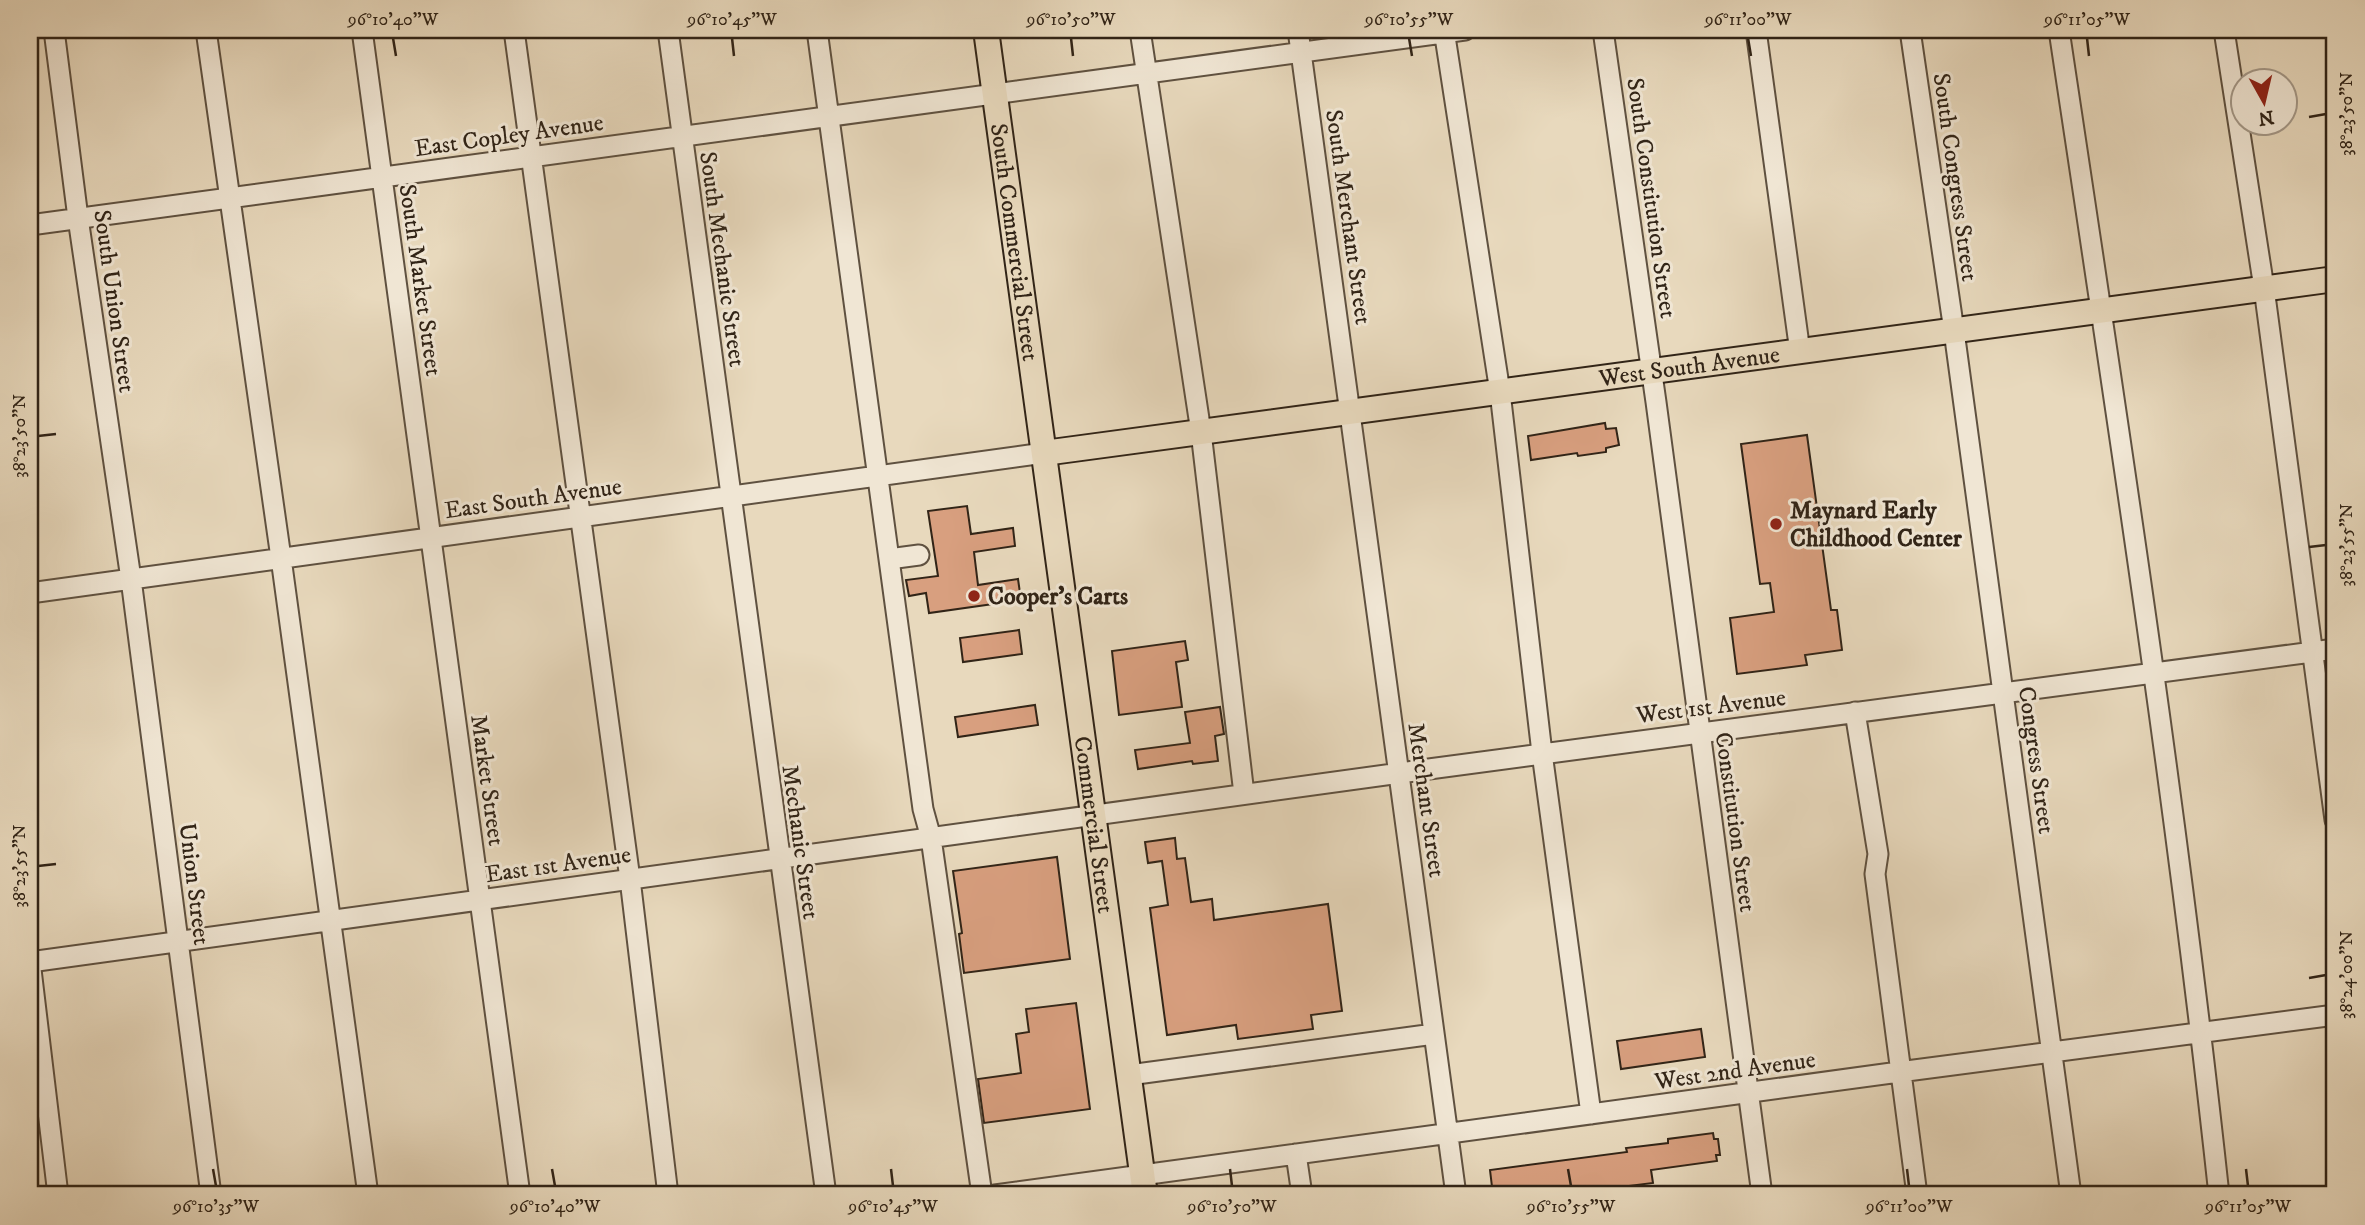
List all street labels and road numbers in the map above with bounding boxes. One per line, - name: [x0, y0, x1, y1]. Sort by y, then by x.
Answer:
- street label: South Congress Street: [1926, 71, 1985, 283]
- street label: South Constitution Street: [1619, 76, 1683, 321]
- street label: East Copley Avenue: [413, 108, 606, 164]
- street label: South Merchant Street: [1318, 108, 1378, 327]
- street label: South Commercial Street: [983, 121, 1045, 363]
- street label: South Mechanic Street: [692, 150, 752, 369]
- street label: South Market Street: [392, 182, 448, 378]
- street label: South Union Street: [86, 208, 142, 395]
- street label: West South Avenue: [1596, 340, 1782, 394]
- street label: East South Avenue: [443, 472, 624, 526]
- street label: West 1st Avenue: [1634, 683, 1788, 731]
- street label: Congress Street: [2011, 684, 2061, 836]
- street label: Market Street: [463, 713, 511, 848]
- street label: Merchant Street: [1400, 721, 1452, 880]
- street label: Constitution Street: [1708, 730, 1763, 914]
- street label: Commercial Street: [1067, 734, 1120, 915]
- street label: Mechanic Street: [774, 763, 826, 922]
- street label: Union Street: [172, 821, 216, 947]
- street label: East 1st Avenue: [483, 840, 633, 890]
- street label: West 2nd Avenue: [1652, 1045, 1818, 1097]

